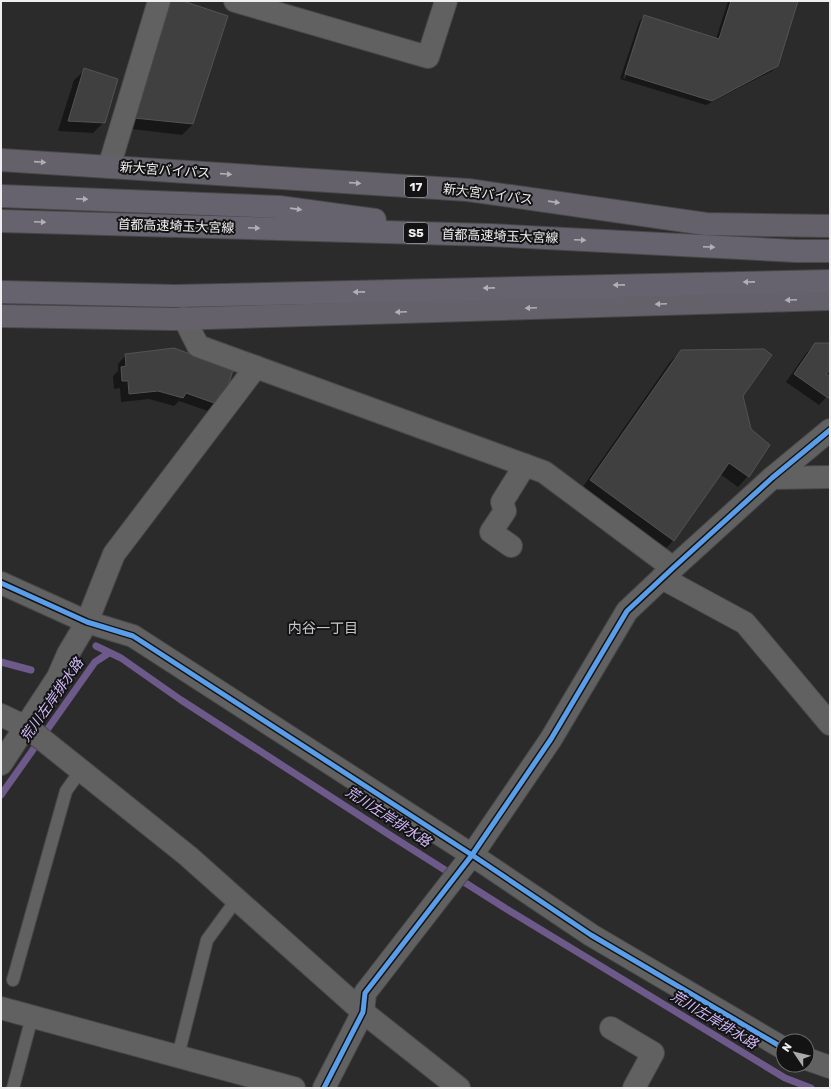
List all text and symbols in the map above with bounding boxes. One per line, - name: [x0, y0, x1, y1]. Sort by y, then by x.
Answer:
- one-way arrow: [34, 159, 46, 166]
- street label: 新大宮バイパス: [119, 159, 211, 181]
- one-way arrow: [220, 171, 232, 178]
- road number: 17: [405, 177, 427, 197]
- one-way arrow: [349, 179, 361, 186]
- street label: 新大宮バイパス: [442, 181, 534, 207]
- one-way arrow: [76, 196, 88, 203]
- one-way arrow: [548, 199, 560, 205]
- one-way arrow: [290, 206, 302, 212]
- street label: 首都高速埼玉大宮線: [117, 216, 235, 236]
- one-way arrow: [34, 219, 47, 225]
- road number: S5: [404, 223, 428, 243]
- one-way arrow: [248, 225, 261, 231]
- street label: 首都高速埼玉大宮線: [441, 226, 559, 246]
- one-way arrow: [574, 236, 586, 243]
- one-way arrow: [703, 243, 716, 250]
- one-way arrow: [742, 279, 755, 285]
- one-way arrow: [612, 282, 625, 288]
- one-way arrow: [483, 285, 495, 292]
- one-way arrow: [353, 288, 365, 295]
- one-way arrow: [785, 297, 797, 304]
- one-way arrow: [654, 301, 667, 307]
- one-way arrow: [524, 305, 537, 311]
- one-way arrow: [395, 308, 407, 315]
- district label: 内谷一丁目: [288, 620, 358, 637]
- water label: 荒川左岸排水路: [17, 654, 88, 745]
- water label: 荒川左岸排水路: [342, 783, 435, 851]
- water label: 荒川左岸排水路: [668, 987, 761, 1053]
- north arrow: [775, 1033, 815, 1073]
- text: N: [780, 1041, 795, 1055]

